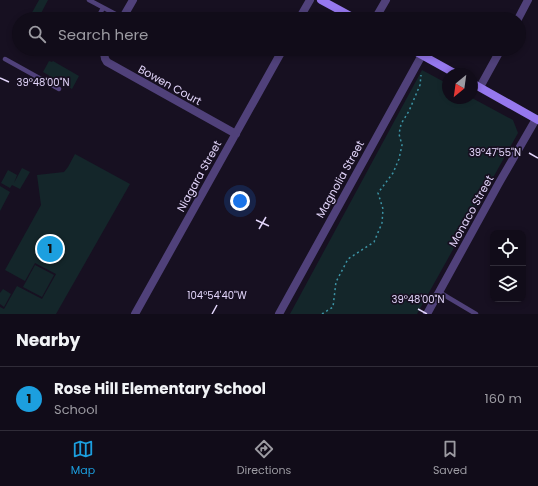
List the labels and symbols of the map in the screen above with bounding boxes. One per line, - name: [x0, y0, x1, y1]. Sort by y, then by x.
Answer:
- street label: Bowen Court: [135, 61, 205, 109]
- north arrow: [442, 68, 478, 104]
- text: 39°48'00"N: [17, 75, 70, 90]
- street label: Niagara Street: [173, 137, 225, 215]
- street label: Magnolia Street: [312, 137, 368, 221]
- text: 39°47'55"N: [469, 145, 521, 160]
- street label: Monaco Street: [445, 172, 497, 250]
- your location: [230, 191, 250, 211]
- pin: 1: [37, 234, 63, 264]
- text: 104°54'40"W: [187, 288, 247, 303]
- text: 39°48'00"N: [392, 292, 445, 307]

